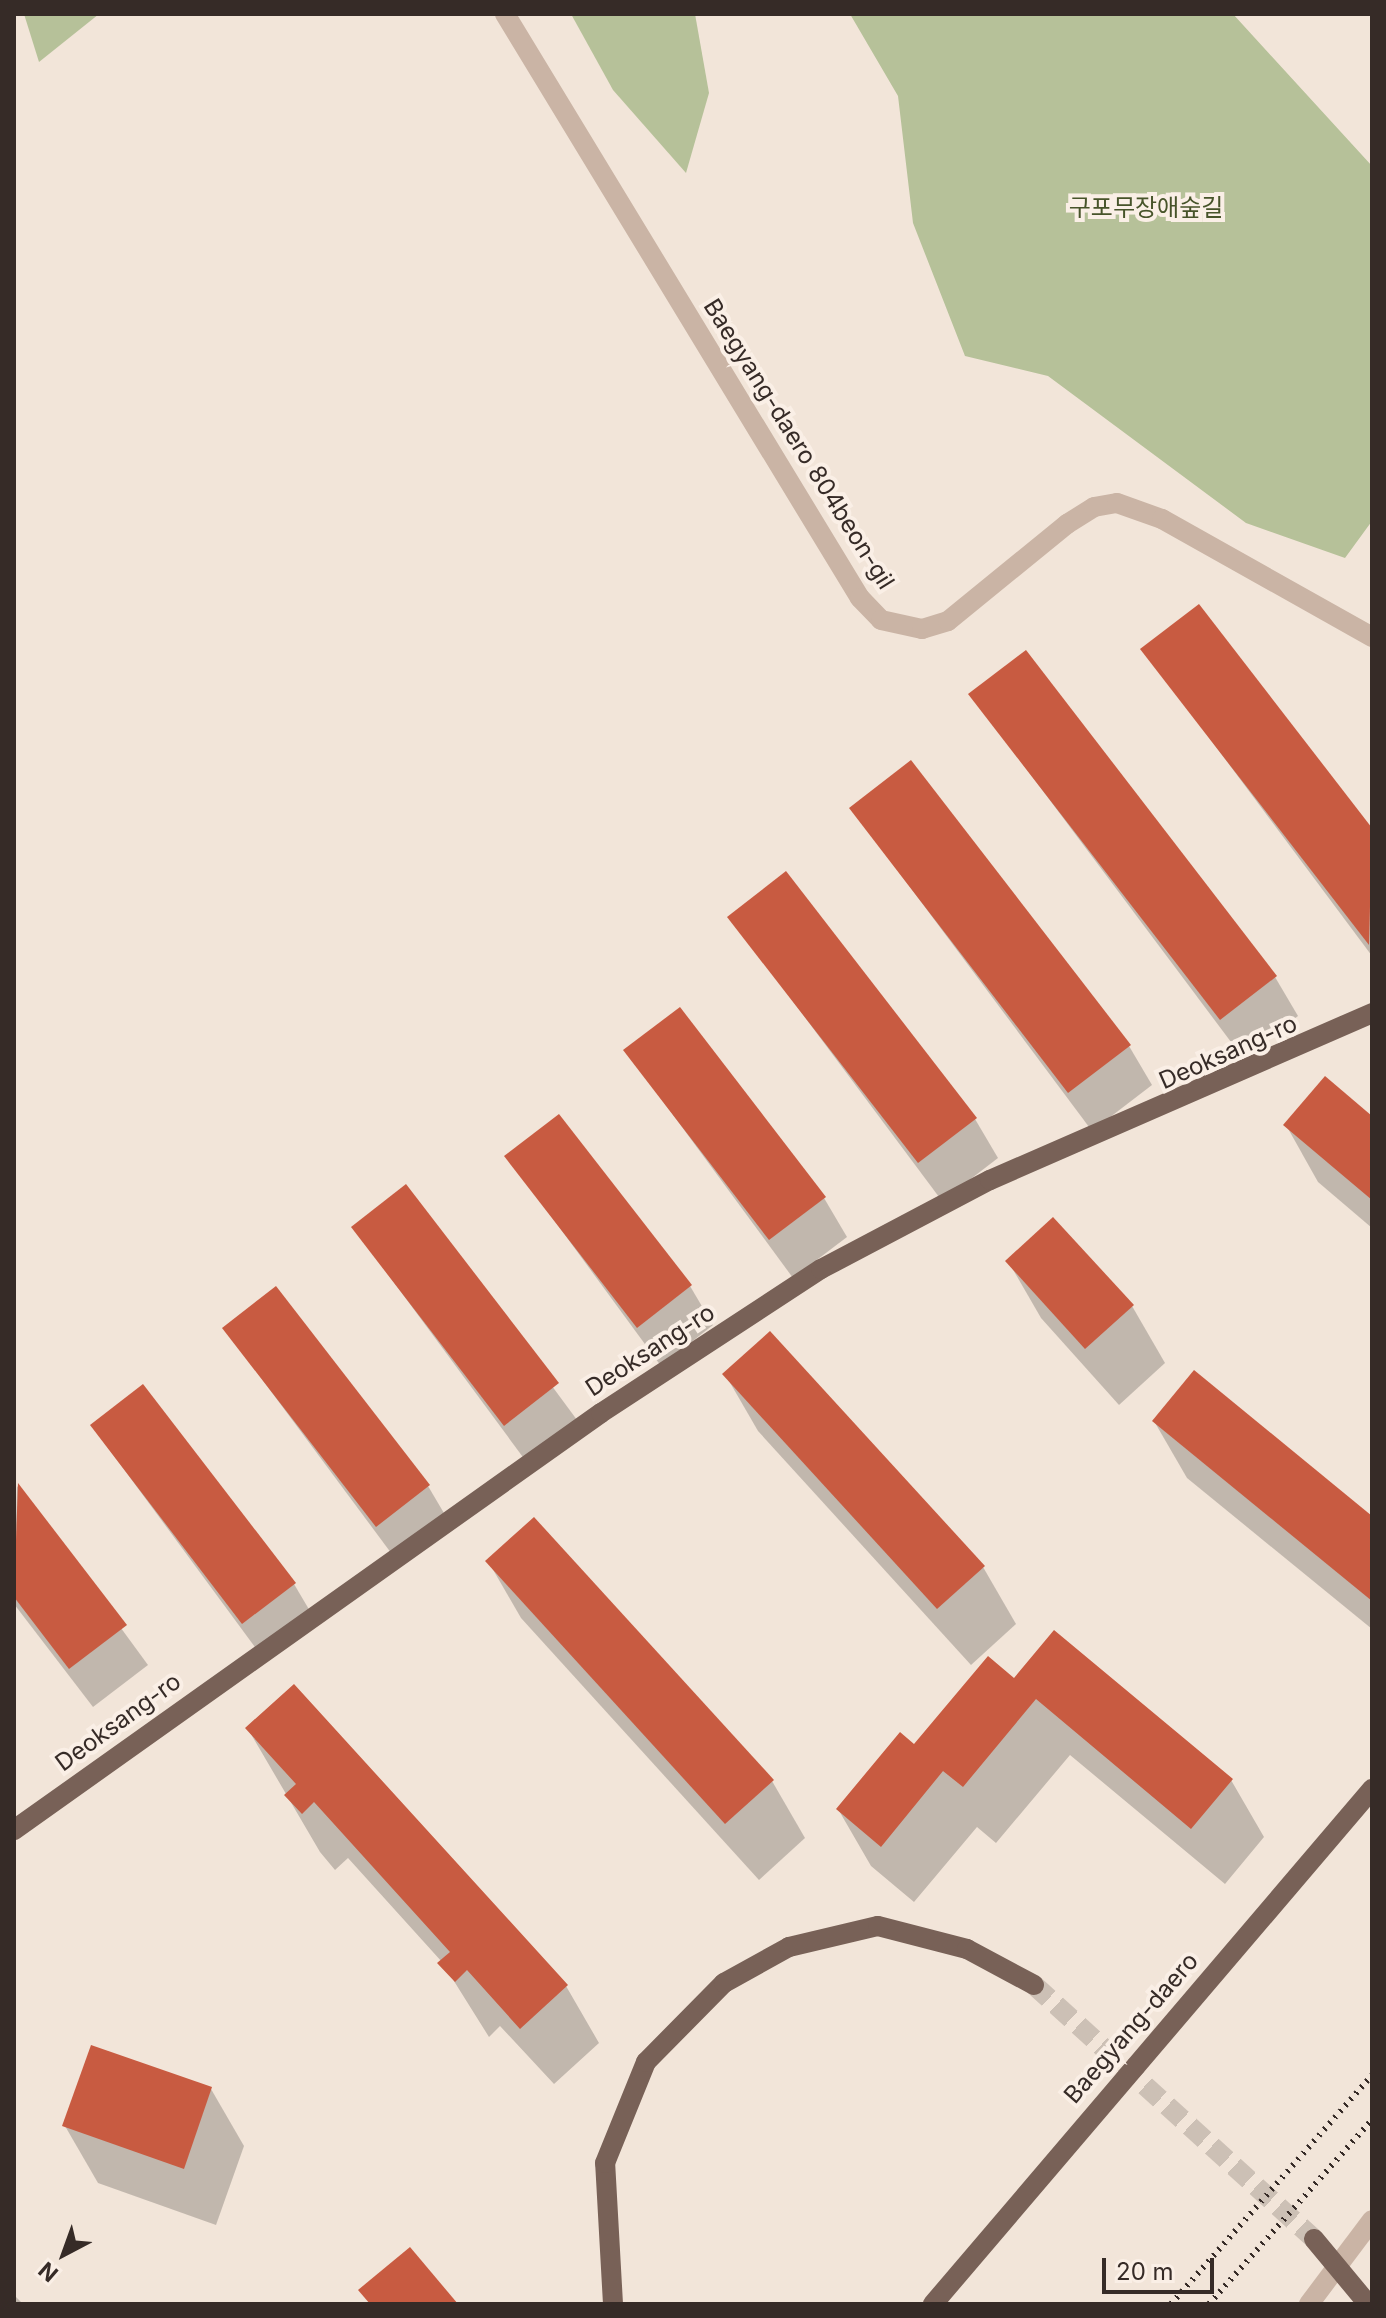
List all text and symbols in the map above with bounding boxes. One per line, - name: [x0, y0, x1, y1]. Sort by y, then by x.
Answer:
- park label: 구포무장애숲길: [1069, 194, 1223, 222]
- street label: Baegyang-daero 804beon-gil: [698, 294, 900, 594]
- street label: Deoksang-ro: [1155, 1009, 1301, 1095]
- street label: Deoksang-ro: [580, 1298, 720, 1402]
- street label: Deoksang-ro: [50, 1667, 186, 1777]
- street label: Baegyang-daero: [1058, 1947, 1204, 2109]
- north arrow: [24, 2214, 104, 2294]
- scale bar: [1106, 2242, 1218, 2292]
- text: N: [33, 2257, 63, 2287]
- text: 20 m: [1116, 2257, 1174, 2286]

